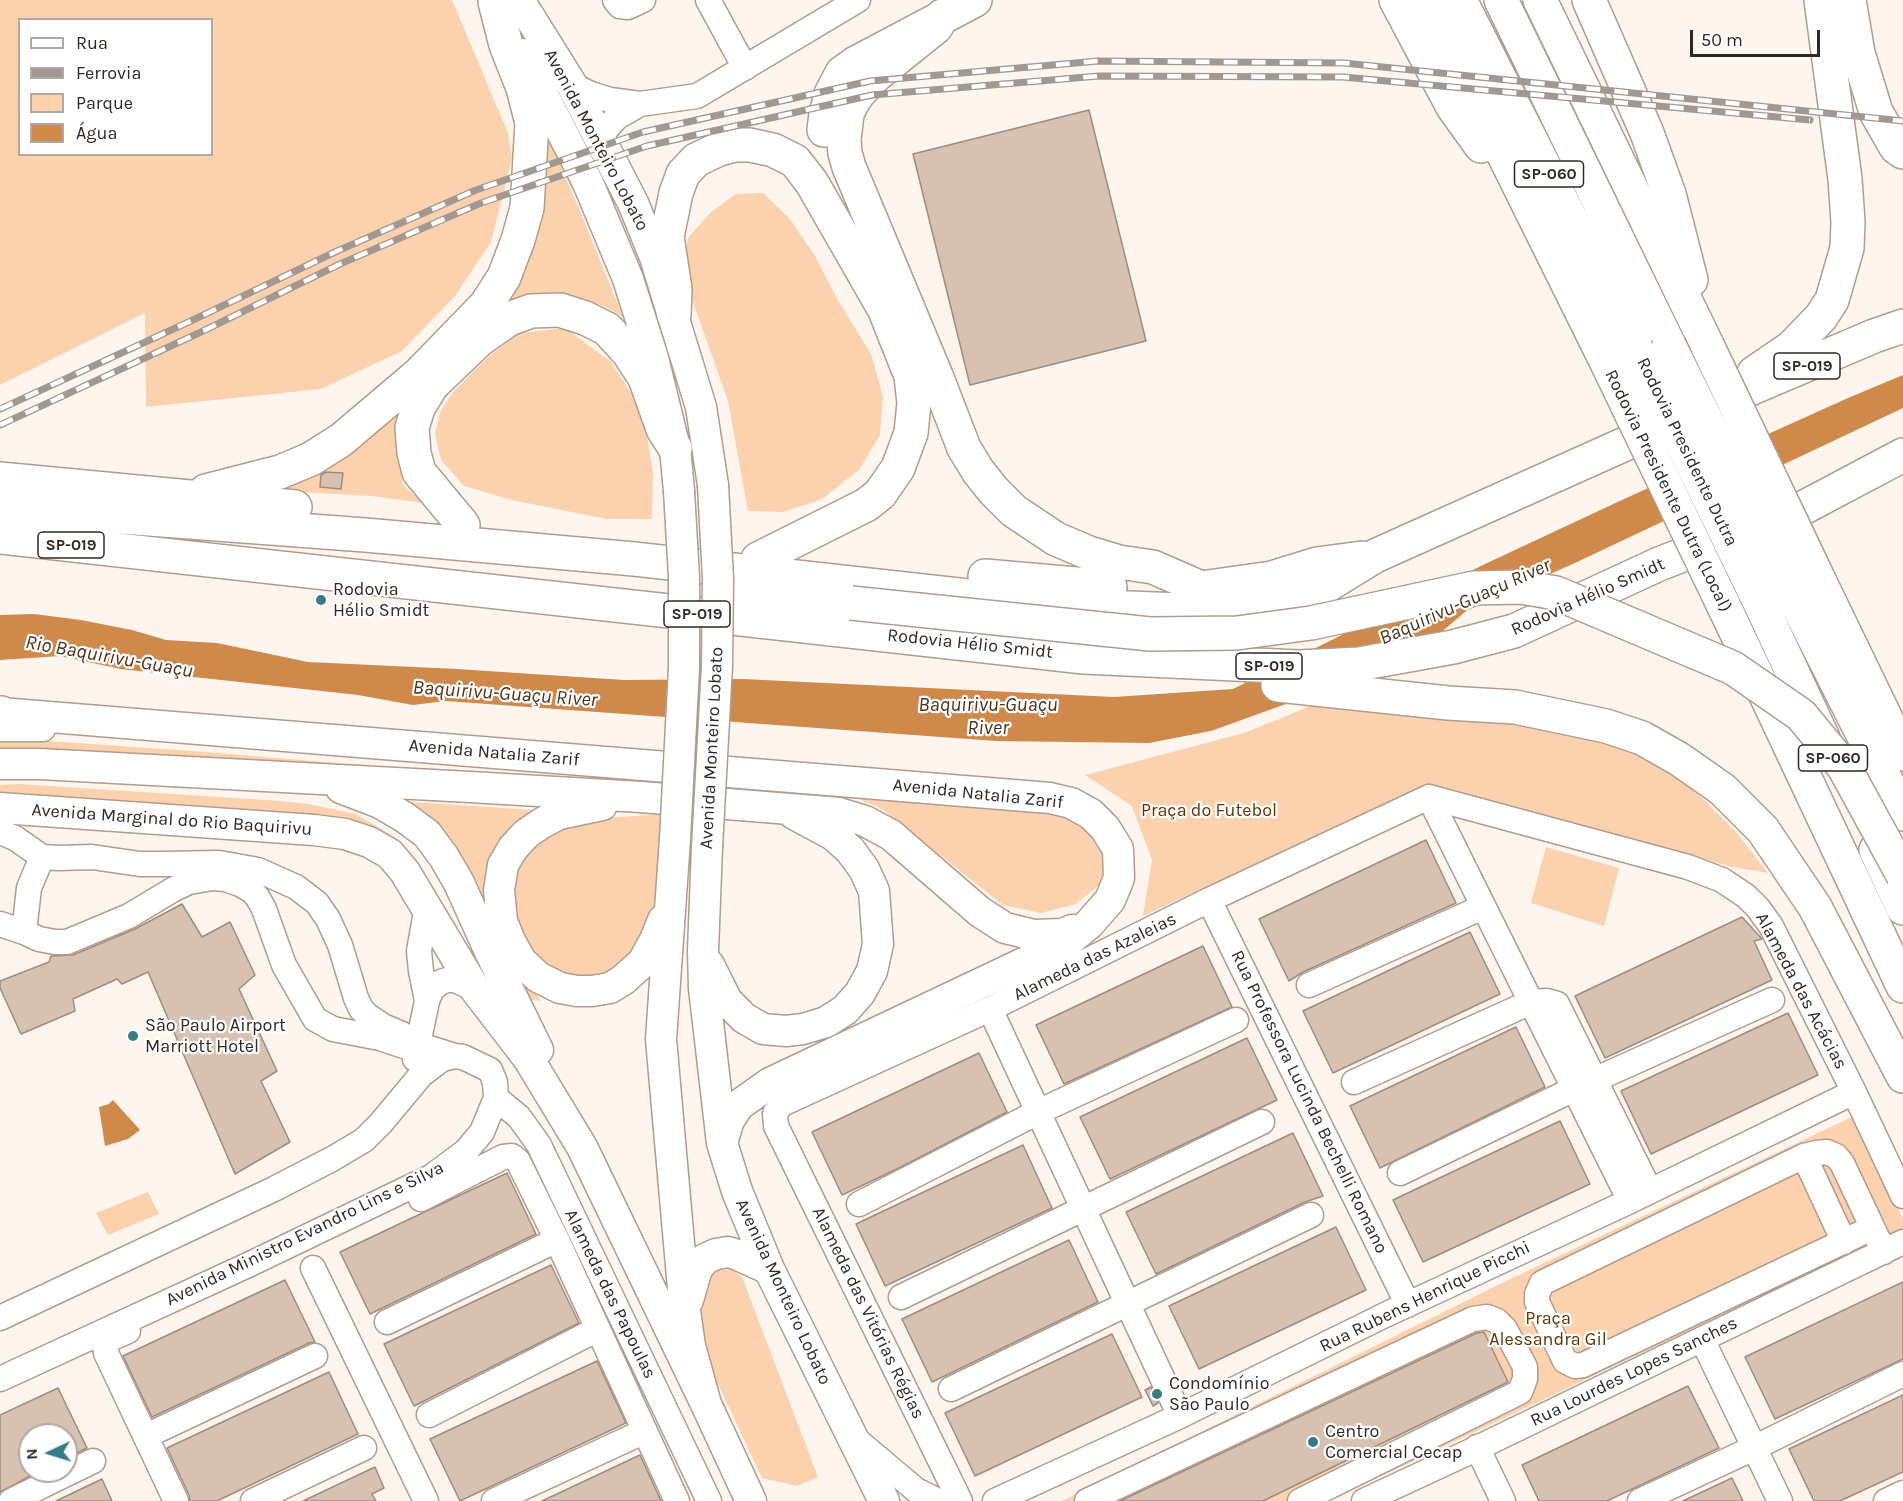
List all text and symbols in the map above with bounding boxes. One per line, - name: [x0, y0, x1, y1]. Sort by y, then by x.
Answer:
- legend: [18, 18, 213, 156]
- scale bar: [1693, 18, 1824, 56]
- text: 50 m: [1701, 29, 1743, 51]
- text: Rua: [76, 32, 108, 54]
- street label: Avenida Monteiro Lobato: [539, 45, 653, 235]
- text: Ferrovia: [76, 62, 141, 84]
- text: Parque: [76, 92, 133, 114]
- text: Água: [76, 122, 117, 144]
- road number: SP-060: [1514, 161, 1584, 187]
- road number: SP-019: [1774, 353, 1840, 379]
- street label: Rodovia Presidente Dutra: [1632, 354, 1742, 550]
- street label: Rodovia Presidente Dutra (Local): [1600, 366, 1736, 616]
- road number: SP-019: [38, 532, 104, 558]
- water label: Baquirivu-Guaçu River: [1376, 553, 1554, 651]
- street label: Rodovia Hélio Smidt: [1508, 553, 1668, 641]
- place label: Rodovia Hélio Smidt: [333, 579, 429, 622]
- marker: Rodovia Hélio Smidt: [314, 593, 328, 607]
- road number: SP-019: [664, 601, 730, 627]
- street label: Rodovia Hélio Smidt: [886, 625, 1054, 663]
- water label: Rio Baquirivu-Guaçu: [23, 630, 195, 684]
- street label: Avenida Monteiro Lobato: [696, 646, 728, 850]
- road number: SP-019: [1236, 653, 1302, 679]
- water label: Baquirivu-Guaçu River: [412, 676, 598, 712]
- water label: Baquirivu-Guaçu River: [918, 693, 1058, 740]
- street label: Avenida Natalia Zarif: [408, 735, 580, 771]
- road number: SP-060: [1798, 745, 1868, 771]
- street label: Avenida Natalia Zarif: [892, 774, 1064, 814]
- street label: Avenida Marginal do Rio Baquirivu: [31, 799, 313, 841]
- park label: Praça do Futebol: [1141, 800, 1277, 822]
- street label: Alameda das Azaleias: [1010, 908, 1180, 1006]
- street label: Alameda das Acácias: [1751, 909, 1851, 1073]
- street label: Rua Professora Lucinda Bechelli Romano: [1226, 947, 1392, 1257]
- place label: São Paulo Airport Marriott Hotel: [145, 1015, 286, 1058]
- marker: São Paulo Airport Marriott Hotel: [126, 1029, 140, 1043]
- street label: Avenida Ministro Evandro Lins e Silva: [163, 1157, 447, 1311]
- street label: Avenida Monteiro Lobato: [730, 1196, 836, 1388]
- street label: Alameda das Vitórias Régias: [807, 1203, 929, 1423]
- street label: Alameda das Papoulas: [560, 1206, 660, 1382]
- street label: Rua Rubens Henrique Picchi: [1316, 1237, 1534, 1357]
- park label: Praça Alessandra Gil: [1489, 1308, 1607, 1350]
- street label: Rua Lourdes Lopes Sanches: [1527, 1312, 1741, 1432]
- place label: Condomínio São Paulo: [1169, 1373, 1270, 1416]
- marker: Condomínio São Paulo: [1150, 1387, 1164, 1401]
- place label: Centro Comercial Cecap: [1325, 1421, 1462, 1464]
- north arrow: [18, 1423, 78, 1483]
- marker: Centro Comercial Cecap: [1306, 1435, 1320, 1449]
- text: N: [22, 1448, 41, 1461]

